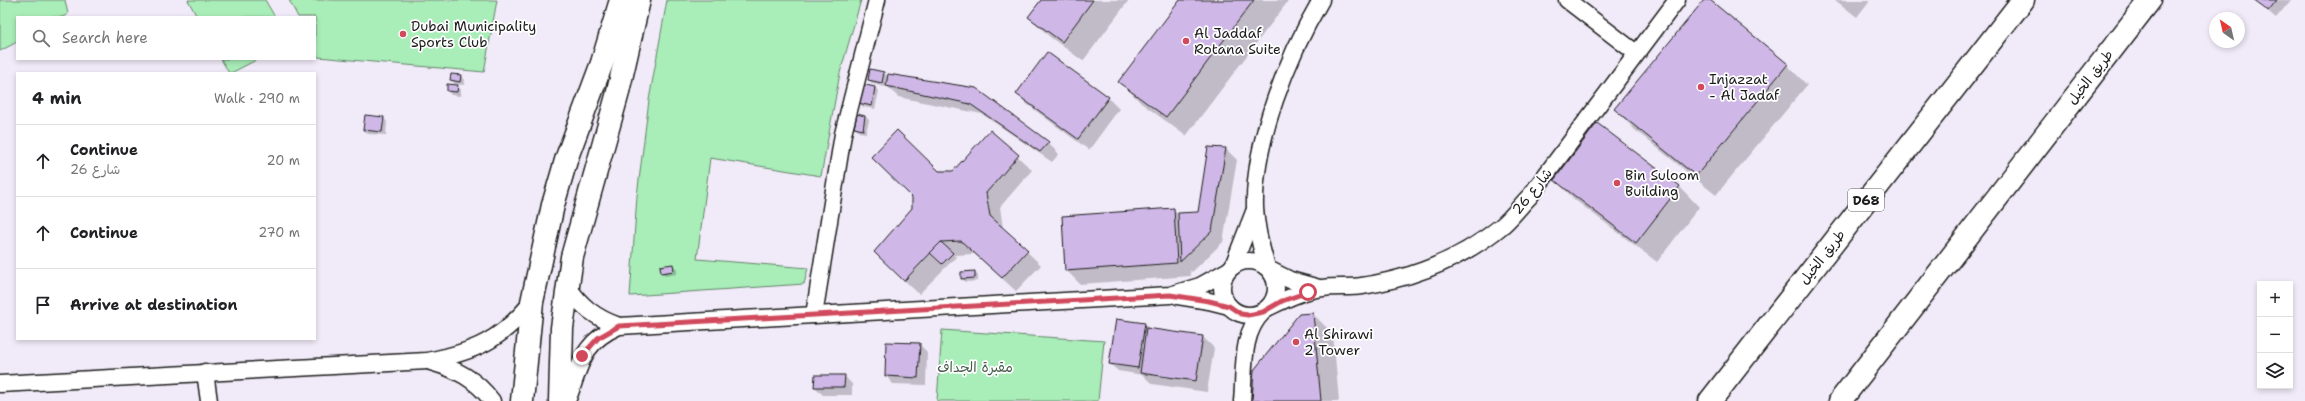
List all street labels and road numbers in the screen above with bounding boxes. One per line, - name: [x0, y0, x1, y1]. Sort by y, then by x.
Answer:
- street label: طريق الخيل: [2063, 46, 2117, 108]
- street label: شارع 26: [1508, 164, 1557, 218]
- road number: D68: [1848, 189, 1884, 211]
- street label: طريق الخيل: [1795, 226, 1849, 288]

